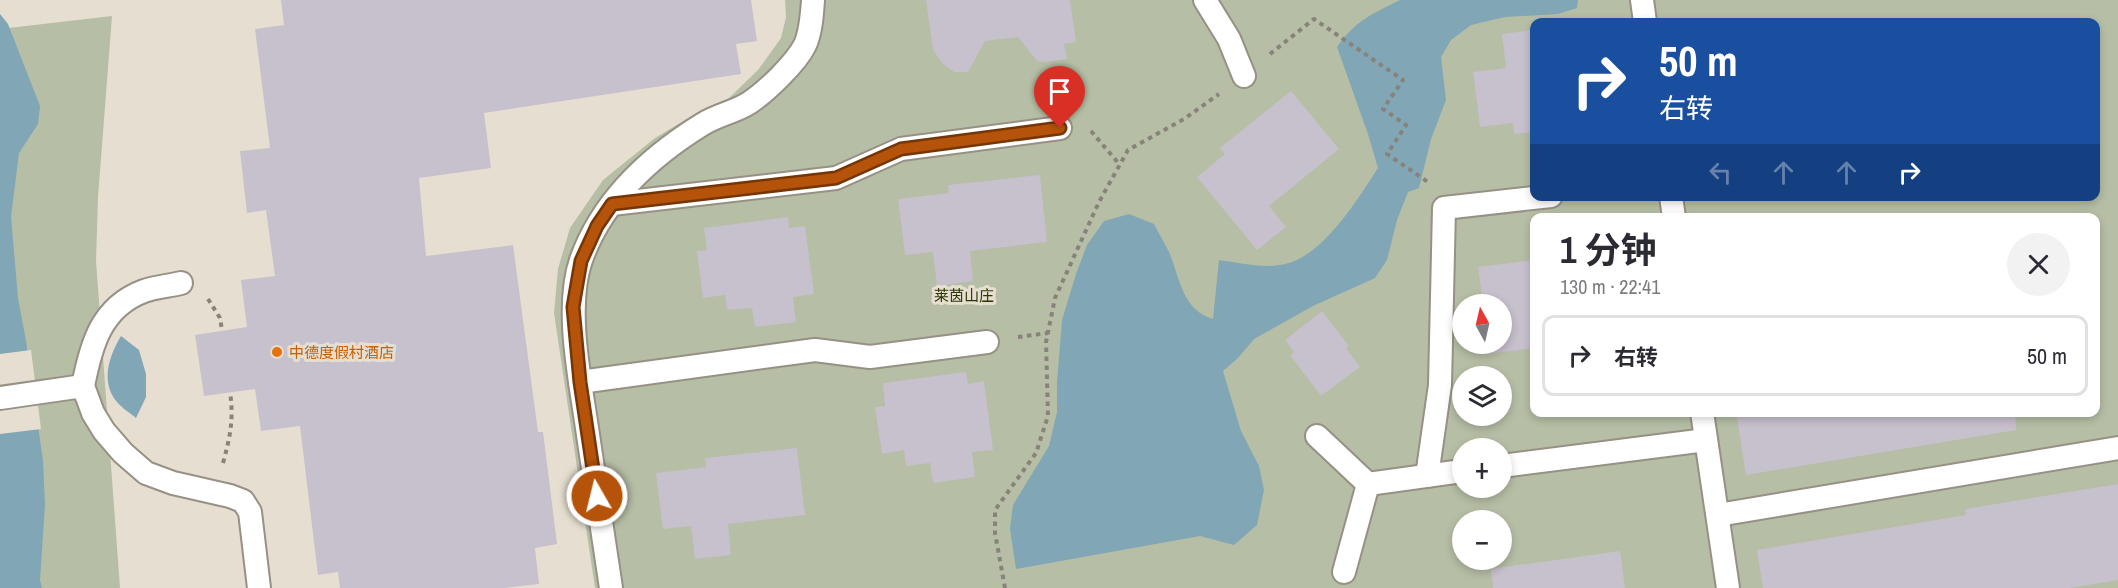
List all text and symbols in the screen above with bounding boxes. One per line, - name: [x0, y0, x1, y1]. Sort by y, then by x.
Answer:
- text: 50 m: [1659, 33, 1738, 89]
- icon: right: [1560, 42, 1638, 120]
- pin: [1034, 66, 1085, 128]
- icon: arrive: [1043, 75, 1076, 108]
- text: 右转: [1659, 90, 1713, 126]
- icon: left: [1704, 156, 1737, 189]
- icon: ahead: [1767, 156, 1800, 189]
- icon: ahead: [1830, 156, 1863, 189]
- icon: right: [1893, 156, 1926, 189]
- text: 1 分钟: [1560, 226, 1657, 274]
- button: close: [2007, 233, 2070, 296]
- text: 130 m · 22:41: [1560, 273, 1660, 300]
- park label: 莱茵山庄: [934, 285, 994, 306]
- north arrow: [1452, 294, 1512, 354]
- map controls: [1452, 294, 1512, 570]
- icon: right: [1563, 339, 1596, 372]
- text: 50 m: [2027, 341, 2067, 371]
- place label: 中德度假村酒店: [289, 342, 394, 363]
- text: 右转: [1614, 342, 1658, 372]
- marker: 中德度假村酒店: [270, 345, 284, 359]
- button: layers: [1452, 366, 1512, 426]
- button: +: [1452, 438, 1512, 498]
- position arrow: [565, 464, 629, 528]
- button: −: [1452, 510, 1512, 570]

